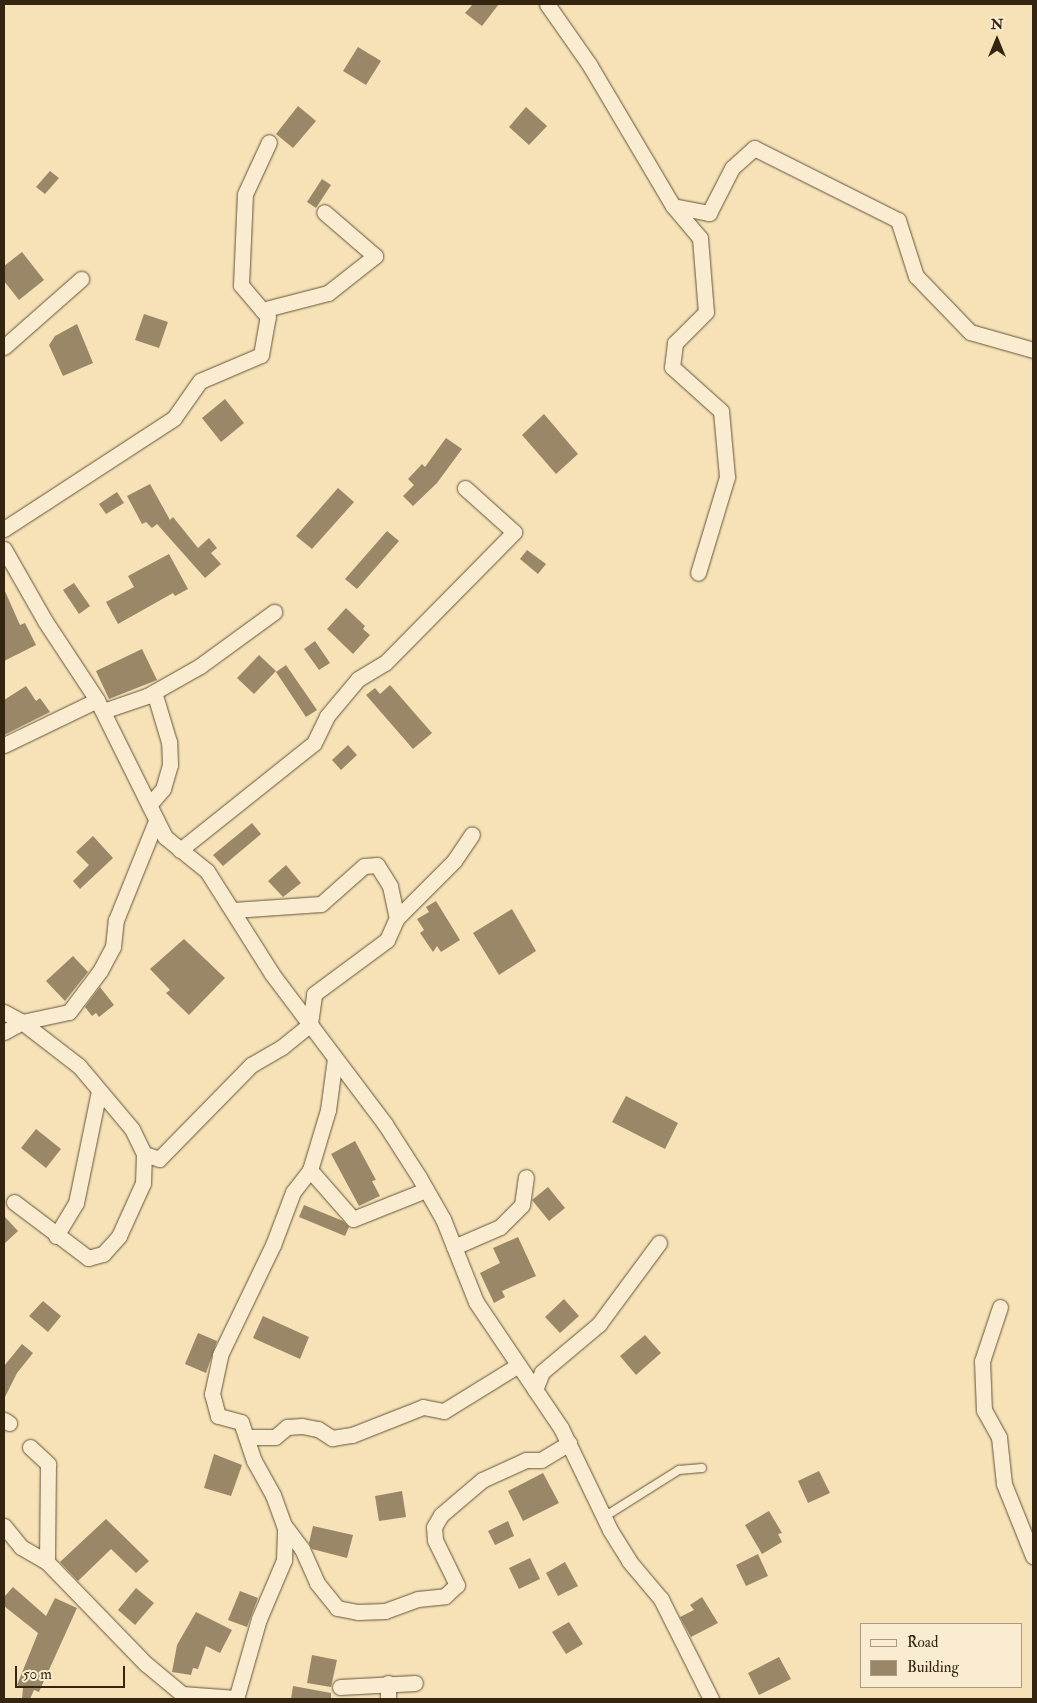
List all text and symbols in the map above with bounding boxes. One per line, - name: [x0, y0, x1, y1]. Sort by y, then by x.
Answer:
- north arrow: [972, 15, 1022, 65]
- text: N: [991, 16, 1003, 33]
- legend: [860, 1623, 1022, 1688]
- text: Road: [907, 1633, 938, 1652]
- scale bar: [18, 1656, 128, 1688]
- text: Building: [907, 1658, 959, 1677]
- text: 50 m: [23, 1665, 52, 1684]

